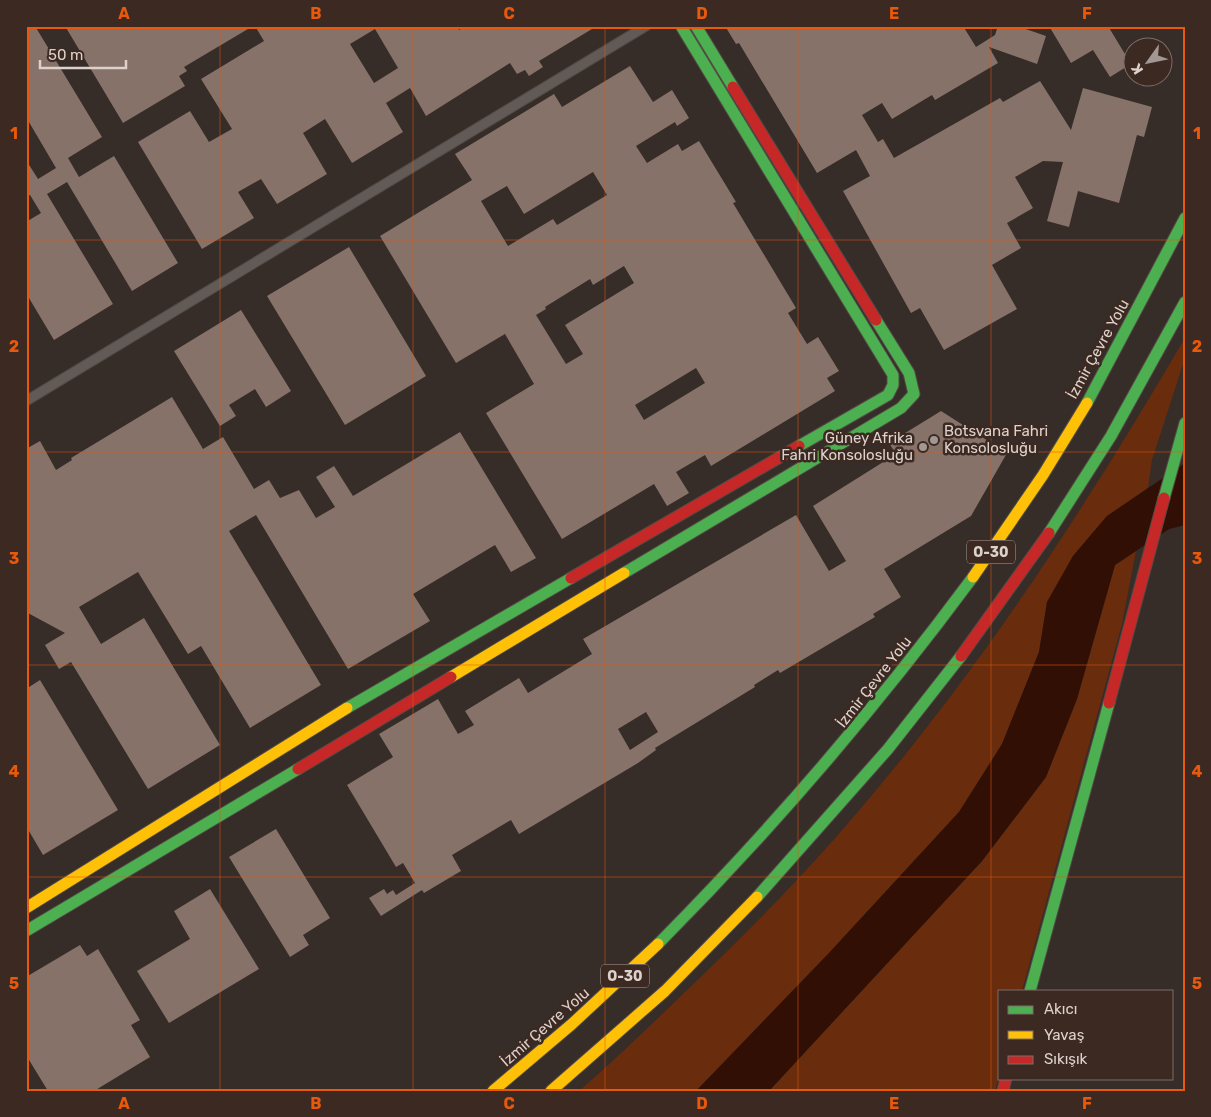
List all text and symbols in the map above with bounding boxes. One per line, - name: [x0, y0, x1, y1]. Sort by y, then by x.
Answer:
- text: A: [118, 4, 130, 23]
- text: B: [310, 4, 322, 23]
- text: C: [503, 4, 515, 23]
- text: D: [696, 4, 708, 23]
- text: E: [889, 4, 899, 23]
- text: F: [1082, 4, 1092, 23]
- scale bar: [40, 38, 126, 70]
- north arrow: [1124, 38, 1174, 88]
- text: 50 m: [48, 46, 83, 64]
- text: K: [1127, 60, 1147, 77]
- text: 1: [10, 124, 18, 143]
- text: 1: [1193, 124, 1201, 143]
- street label: İzmir Çevre Yolu: [1063, 296, 1133, 402]
- text: 2: [9, 337, 19, 356]
- text: 2: [1192, 337, 1202, 356]
- place label: Botsvana Fahri Konsolosluğu: [944, 422, 1048, 457]
- place label: Güney Afrika Fahri Konsolosluğu: [781, 429, 913, 464]
- marker: Botsvana Fahri Konsolosluğu: [928, 434, 940, 446]
- marker: Güney Afrika Fahri Konsolosluğu: [917, 441, 929, 453]
- road number: O-30: [967, 540, 1015, 564]
- text: 3: [9, 549, 19, 568]
- text: 3: [1192, 549, 1202, 568]
- street label: İzmir Çevre Yolu: [833, 633, 915, 731]
- text: 4: [9, 762, 20, 781]
- text: 4: [1192, 762, 1203, 781]
- road number: O-30: [601, 964, 649, 988]
- text: 5: [9, 974, 19, 993]
- text: 5: [1192, 974, 1202, 993]
- street label: İzmir Çevre Yolu: [497, 984, 593, 1070]
- legend: [998, 990, 1174, 1080]
- text: Akıcı: [1044, 1000, 1077, 1018]
- text: Yavaş: [1044, 1026, 1085, 1044]
- text: Sıkışık: [1044, 1050, 1088, 1068]
- text: A: [118, 1094, 130, 1113]
- text: B: [310, 1094, 322, 1113]
- text: C: [503, 1094, 515, 1113]
- text: D: [696, 1094, 708, 1113]
- text: E: [889, 1094, 899, 1113]
- text: F: [1082, 1094, 1092, 1113]

